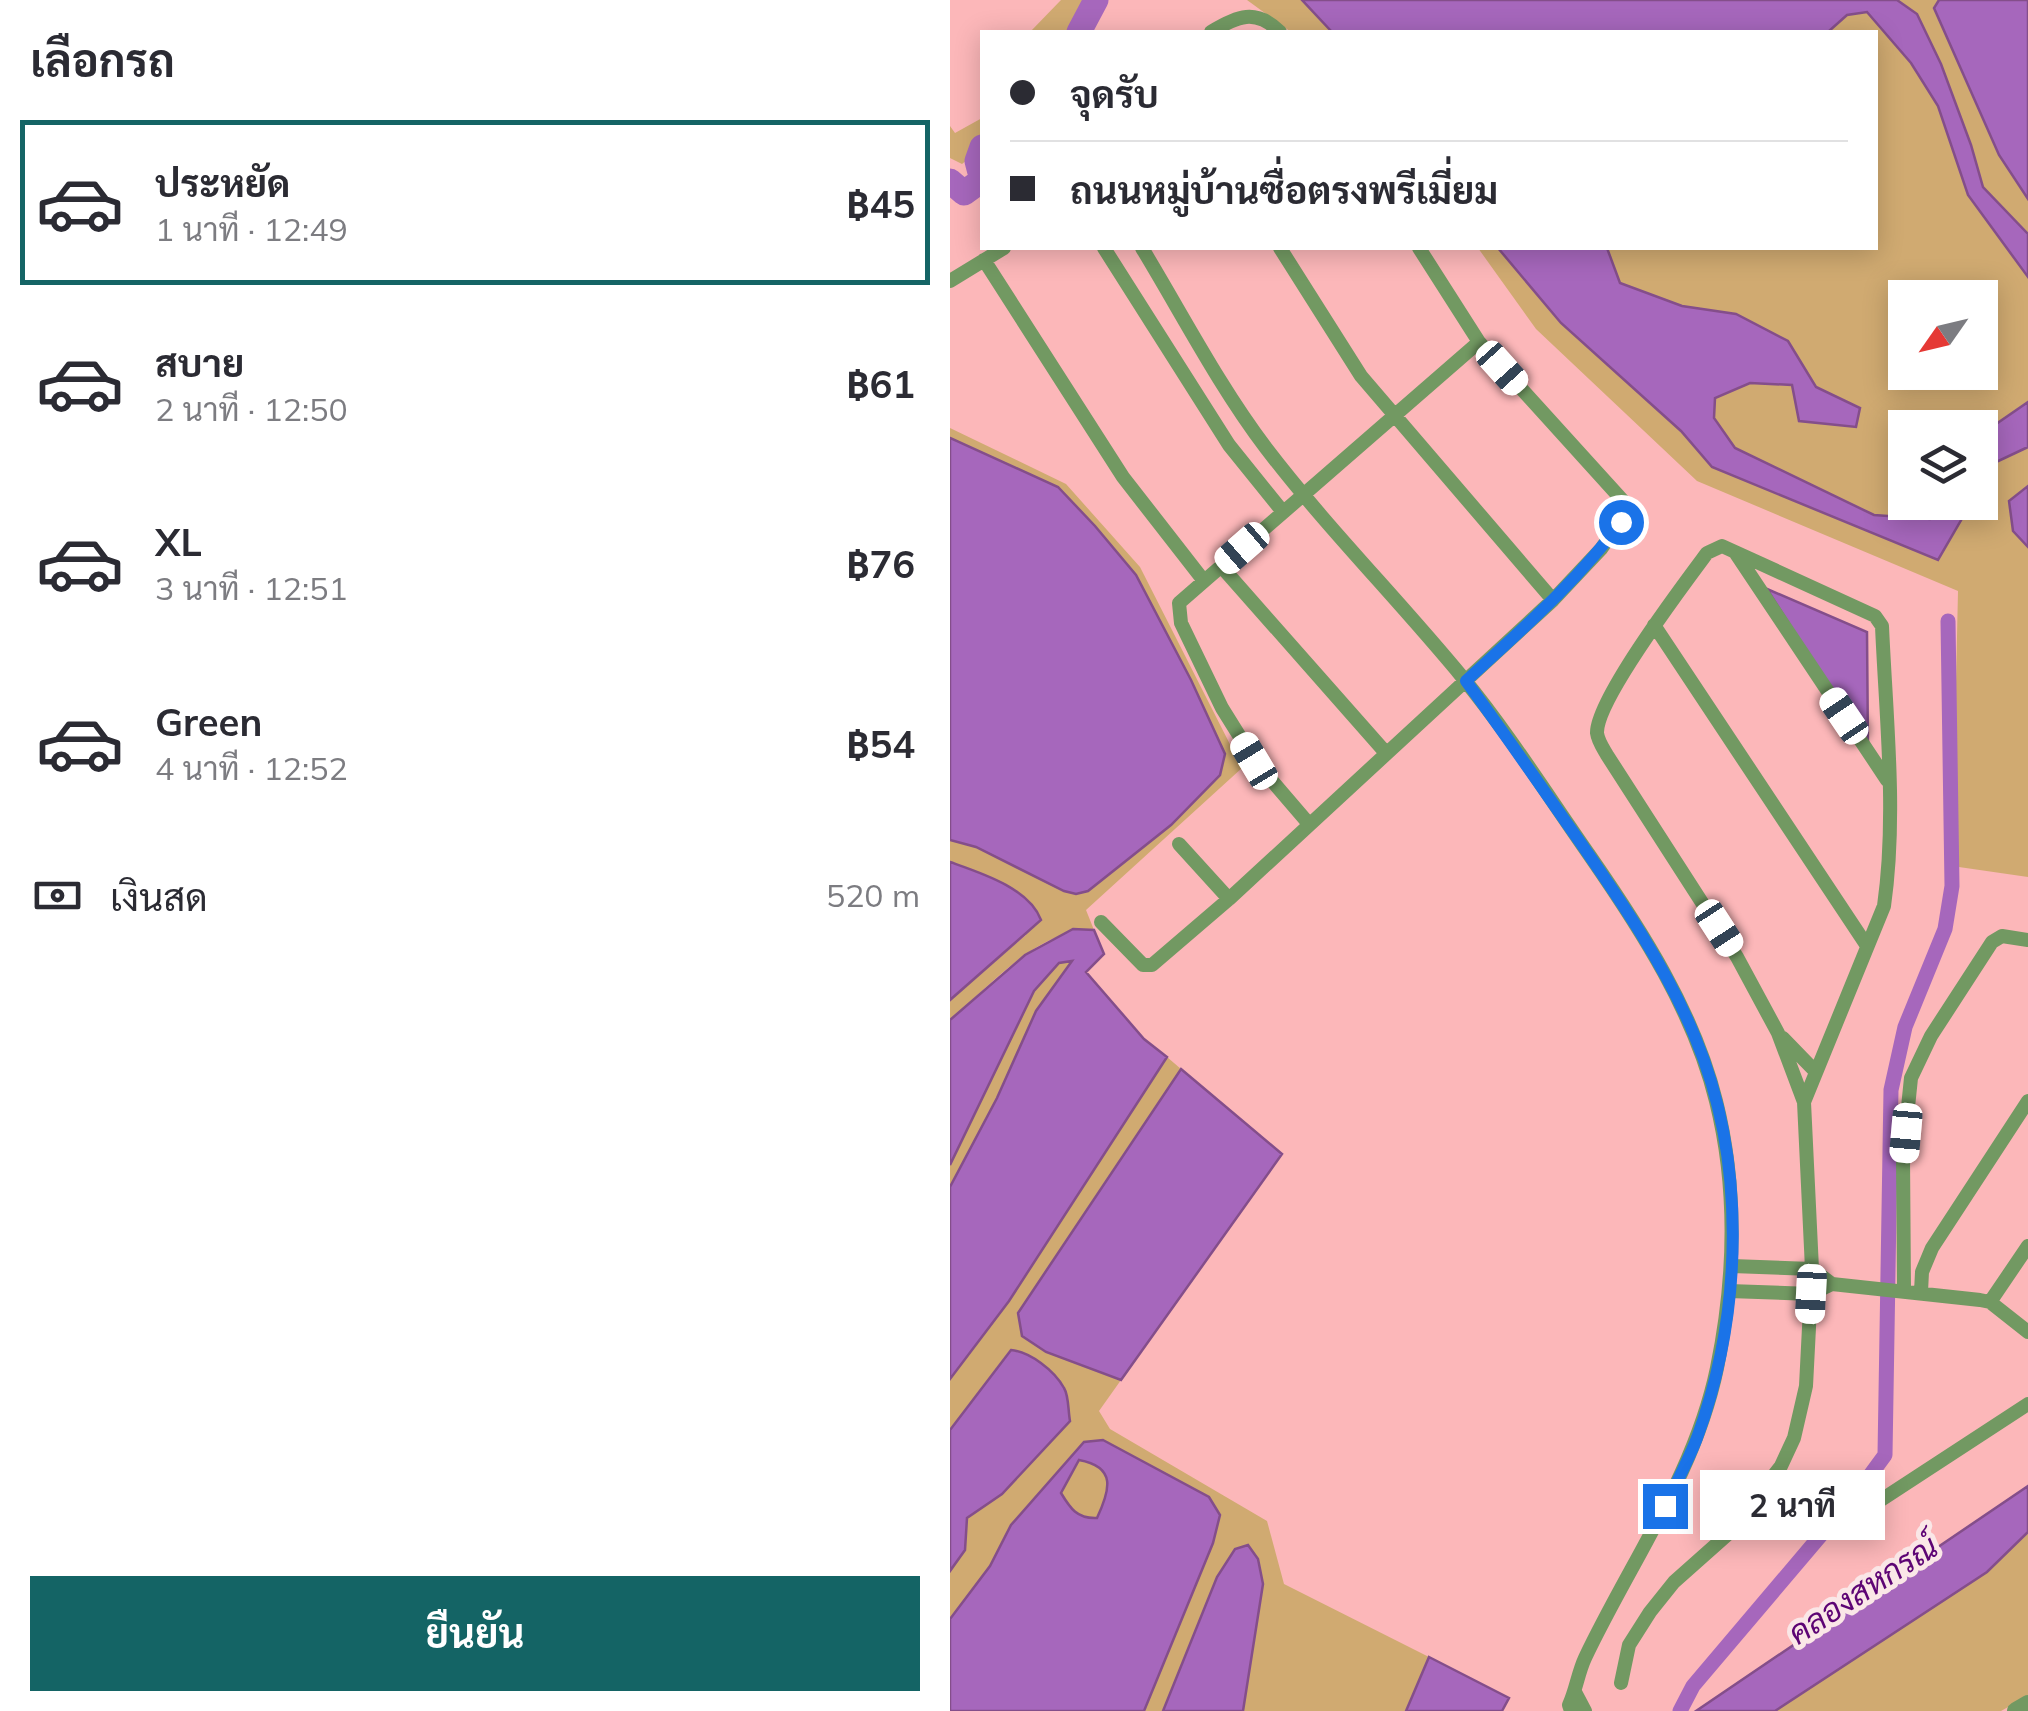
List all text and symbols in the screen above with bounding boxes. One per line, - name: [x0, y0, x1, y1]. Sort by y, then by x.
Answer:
- text: เลือกรถ: [30, 32, 175, 88]
- text: จุดรับ: [1070, 70, 1159, 118]
- icon: car: [35, 158, 125, 248]
- text: ประหยัด: [155, 159, 290, 207]
- text: ถนนหมู่บ้านซื่อตรงพรีเมี่ยม: [1070, 166, 1498, 214]
- text: ฿45: [846, 180, 915, 228]
- text: 1 นาที · 12:49: [155, 209, 348, 249]
- north arrow: [1888, 280, 1998, 390]
- map controls: [1888, 280, 1998, 520]
- car: [1471, 336, 1533, 400]
- icon: car: [35, 338, 125, 428]
- text: สบาย: [155, 339, 244, 387]
- text: ฿61: [846, 360, 915, 408]
- text: 2 นาที · 12:50: [155, 389, 348, 429]
- button: layers: [1888, 410, 1998, 520]
- route start: [1599, 500, 1644, 545]
- car: [1210, 517, 1274, 579]
- icon: car: [35, 518, 125, 608]
- text: XL: [155, 518, 202, 566]
- text: ฿76: [846, 540, 915, 588]
- text: 3 นาที · 12:51: [155, 568, 348, 608]
- car: [1815, 683, 1873, 749]
- icon: car: [35, 698, 125, 788]
- text: Green: [155, 698, 262, 746]
- text: ฿54: [846, 720, 915, 768]
- car: [1226, 728, 1282, 794]
- text: 4 นาที · 12:52: [155, 748, 348, 788]
- icon: cash: [30, 868, 85, 923]
- text: เงินสด: [110, 873, 208, 921]
- text: 520 m: [826, 875, 920, 915]
- car: [1690, 895, 1748, 961]
- car: [1888, 1102, 1924, 1164]
- car: [1794, 1263, 1828, 1325]
- callout: 2 นาที: [1700, 1471, 1885, 1541]
- route end: [1643, 1484, 1688, 1529]
- text: 2 นาที: [1749, 1485, 1836, 1525]
- water label: คลองสหกรณ์: [1780, 1524, 1948, 1652]
- button: ยืนยัน: [30, 1576, 920, 1691]

